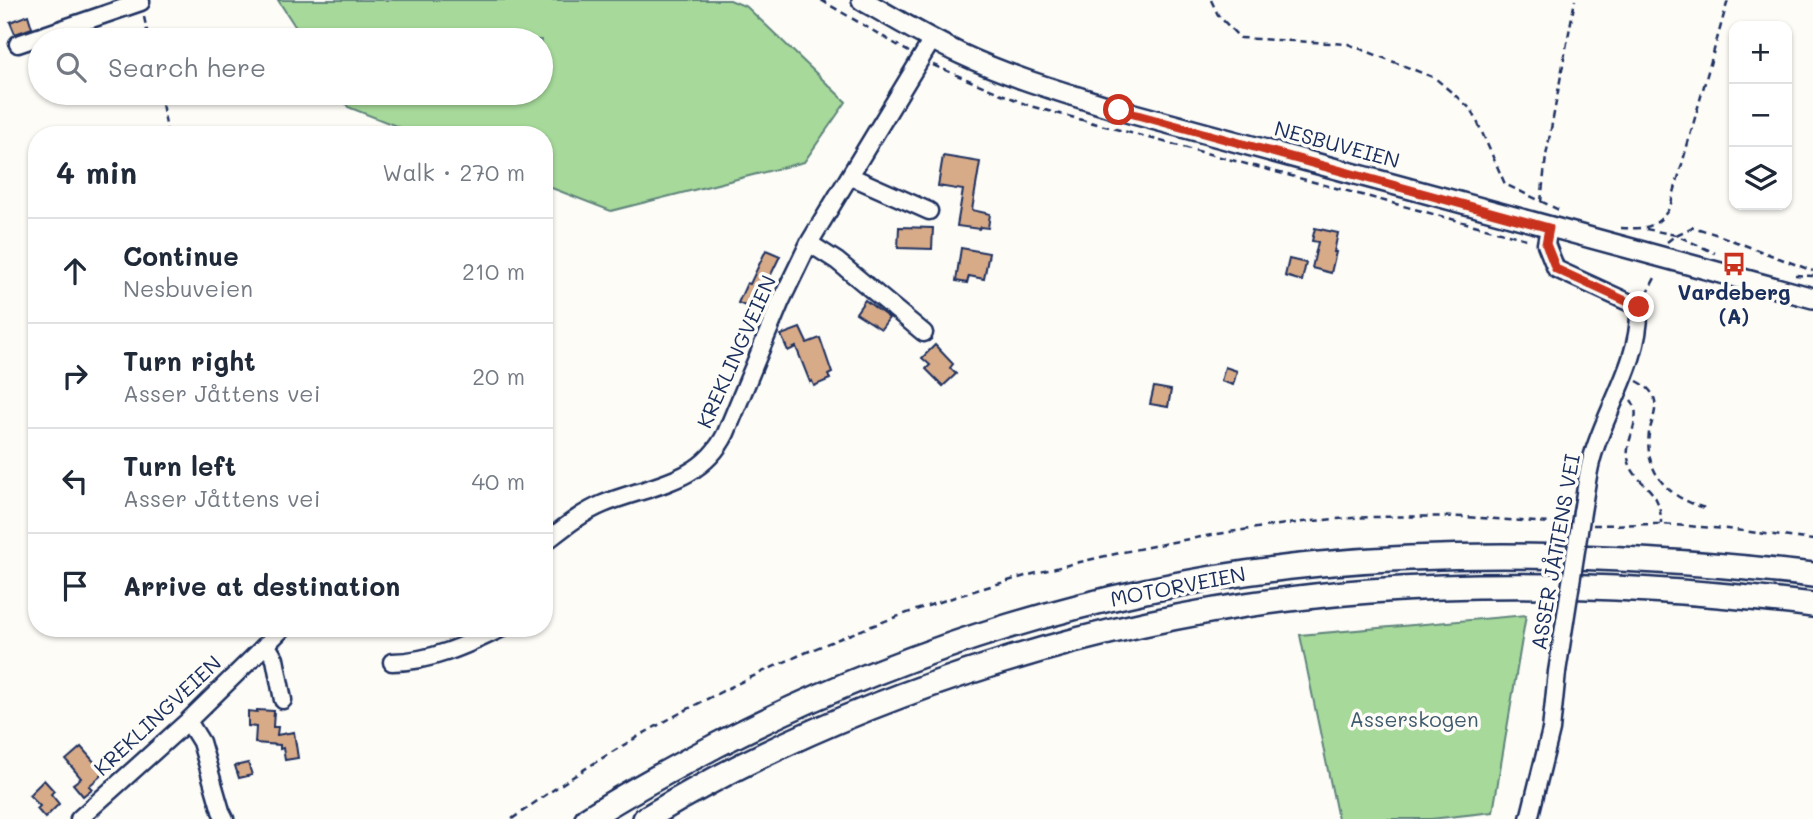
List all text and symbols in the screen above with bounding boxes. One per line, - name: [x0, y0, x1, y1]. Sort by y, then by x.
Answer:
- map controls: [1729, 21, 1792, 210]
- button: +: [1729, 21, 1792, 84]
- search box: [28, 28, 553, 105]
- icon: search: [52, 48, 90, 86]
- text: Search here: [108, 50, 266, 84]
- button: −: [1729, 84, 1792, 147]
- route start: [1103, 94, 1134, 125]
- street label: NESBUVEIEN: [1272, 114, 1403, 173]
- button: layers: [1729, 147, 1792, 210]
- text: 4 min: [56, 152, 137, 192]
- text: Walk · 270 m: [382, 157, 525, 187]
- text: Continue: [123, 239, 239, 273]
- bus stop icon: Vardeberg (A): [1720, 250, 1748, 278]
- icon: ahead: [56, 252, 94, 290]
- text: 210 m: [462, 256, 525, 286]
- street label: KREKLINGVEIEN: [690, 271, 781, 432]
- text: Nesbuveien: [123, 273, 253, 303]
- place label: Vardeberg (A): [1678, 278, 1790, 329]
- route end: [1623, 291, 1654, 322]
- text: Turn right: [123, 344, 256, 378]
- icon: right: [56, 357, 94, 395]
- text: 20 m: [472, 361, 525, 391]
- text: Asser Jåttens vei: [123, 378, 321, 408]
- text: Turn left: [123, 449, 236, 483]
- street label: ASSER JÅTTENS VEI: [1524, 452, 1585, 652]
- icon: left: [56, 462, 94, 500]
- text: 40 m: [472, 466, 525, 496]
- text: Asser Jåttens vei: [123, 483, 321, 513]
- street label: MOTORVEIEN: [1108, 559, 1248, 612]
- icon: arrive: [56, 567, 94, 605]
- text: Arrive at destination: [123, 569, 400, 603]
- street label: KREKLINGVEIEN: [88, 649, 226, 781]
- park label: Asserskogen: [1349, 705, 1479, 732]

